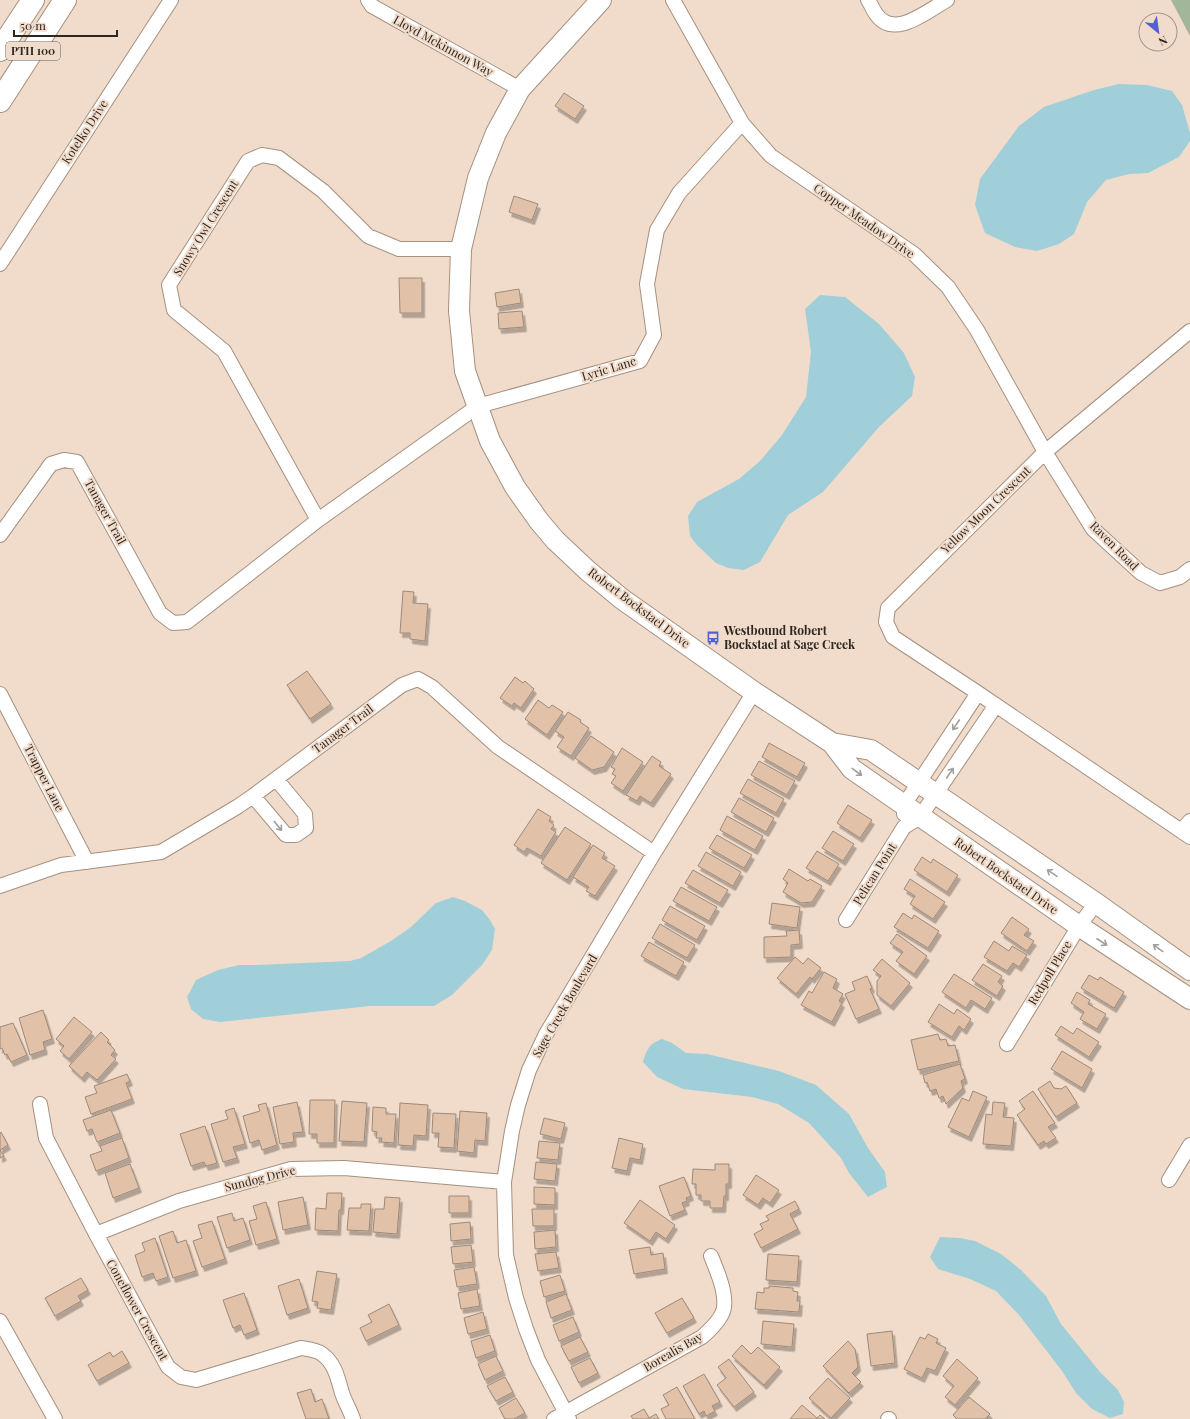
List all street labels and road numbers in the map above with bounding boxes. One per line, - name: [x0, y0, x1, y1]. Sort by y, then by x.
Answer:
- street label: Lloyd Mckinnon Way: [391, 11, 496, 79]
- road number: PTH 100: [6, 42, 60, 60]
- street label: Kotelko Drive: [57, 96, 111, 167]
- street label: Snowy Owl Crescent: [169, 176, 242, 279]
- street label: Copper Meadow Drive: [811, 179, 918, 261]
- street label: Lyric Lane: [579, 352, 638, 384]
- street label: Yellow Moon Crescent: [936, 462, 1034, 557]
- street label: Tanager Trail: [81, 476, 131, 547]
- street label: Raven Road: [1087, 517, 1143, 573]
- street label: Robert Bockstael Drive: [585, 564, 694, 651]
- street label: Tanager Trail: [309, 700, 376, 756]
- street label: Trapper Lane: [21, 741, 69, 814]
- street label: Robert Bockstael Drive: [951, 833, 1062, 917]
- street label: Pelican Point: [849, 839, 900, 908]
- street label: Redpoll Place: [1024, 937, 1075, 1008]
- street label: Sage Creek Boulevard: [528, 951, 600, 1060]
- street label: Sundog Drive: [222, 1161, 297, 1195]
- street label: Coneflower Crescent: [103, 1256, 173, 1364]
- street label: Borealis Bay: [640, 1328, 705, 1375]

